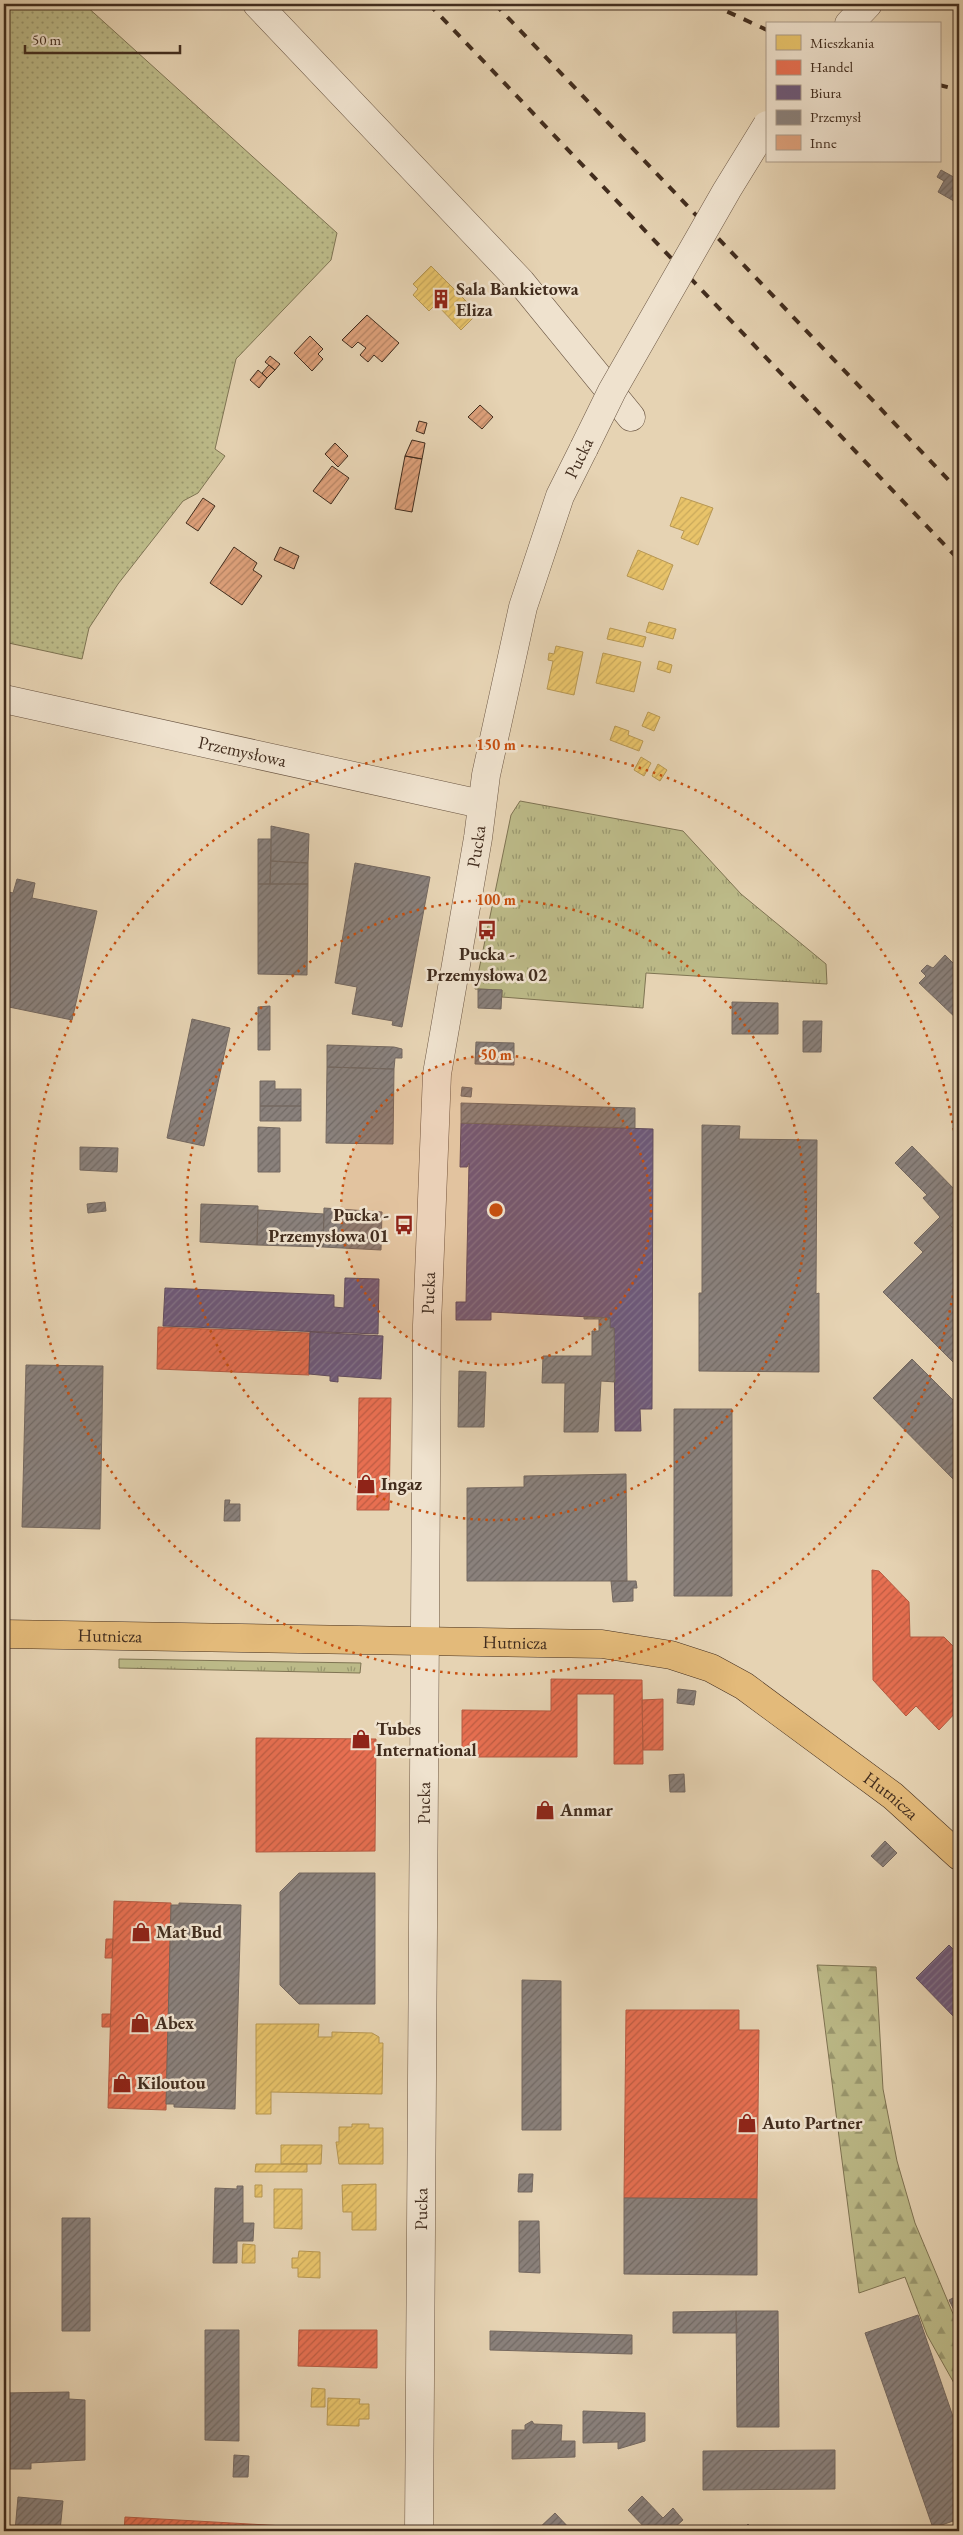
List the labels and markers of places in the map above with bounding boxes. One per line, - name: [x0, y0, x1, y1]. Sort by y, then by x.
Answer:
- place label: Sala Bankietowa Eliza: [456, 277, 579, 321]
- building icon: Sala Bankietowa Eliza: [430, 288, 452, 310]
- bus stop icon: Pucka - Przemysłowa 02: [476, 919, 498, 941]
- place label: Pucka - Przemysłowa 02: [427, 942, 548, 986]
- centre of rings: [487, 1201, 505, 1219]
- place label: Pucka - Przemysłowa 01: [268, 1203, 389, 1247]
- bus stop icon: Pucka - Przemysłowa 01: [393, 1214, 415, 1236]
- place label: Ingaz: [381, 1472, 422, 1495]
- shop icon: Ingaz: [355, 1473, 377, 1495]
- place label: Tubes International: [376, 1717, 477, 1761]
- shop icon: Tubes International: [350, 1728, 372, 1750]
- place label: Anmar: [559, 1798, 614, 1821]
- shop icon: Anmar: [534, 1799, 556, 1821]
- place label: Mat Bud: [156, 1920, 222, 1943]
- shop icon: Mat Bud: [130, 1921, 152, 1943]
- place label: Abex: [154, 2011, 194, 2034]
- shop icon: Abex: [129, 2012, 151, 2034]
- place label: Kiloutou: [137, 2071, 206, 2094]
- shop icon: Kiloutou: [111, 2072, 133, 2094]
- place label: Auto Partner: [761, 2111, 863, 2134]
- shop icon: Auto Partner: [736, 2112, 758, 2134]

